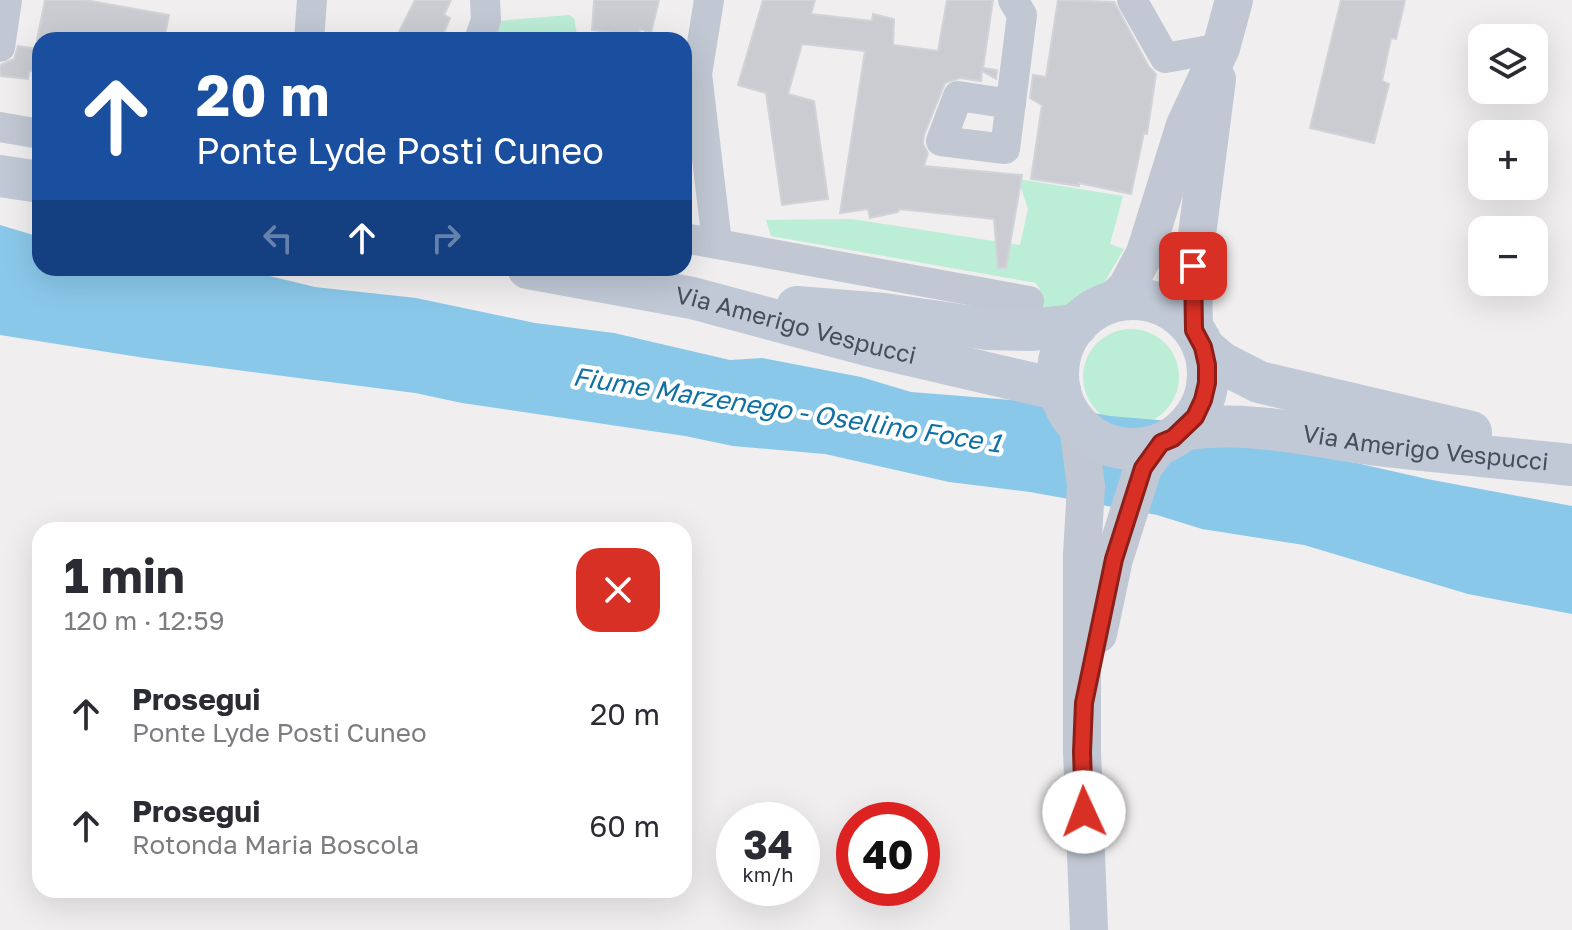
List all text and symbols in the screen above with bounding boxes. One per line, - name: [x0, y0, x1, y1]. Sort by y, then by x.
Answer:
- map controls: [1468, 24, 1548, 296]
- button: layers: [1468, 24, 1548, 104]
- text: 20 m: [196, 61, 330, 128]
- icon: ahead: [64, 64, 168, 168]
- button: +: [1468, 120, 1548, 200]
- text: Ponte Lyde Posti Cuneo: [196, 129, 604, 172]
- icon: left: [256, 216, 300, 260]
- icon: ahead: [340, 216, 384, 260]
- icon: right: [424, 216, 468, 260]
- button: −: [1468, 216, 1548, 296]
- pin: [1159, 232, 1227, 300]
- icon: arrive: [1171, 244, 1215, 288]
- street label: Via Amerigo Vespucci: [673, 279, 919, 369]
- water label: Fiume Marzenego - Osellino Foce 1: [571, 360, 1004, 459]
- street label: Via Amerigo Vespucci: [1301, 418, 1550, 475]
- text: 1 min: [64, 546, 185, 604]
- button: close: [576, 548, 660, 632]
- text: 120 m · 12:59: [64, 605, 224, 636]
- text: Prosegui: [132, 681, 260, 717]
- icon: ahead: [64, 692, 108, 736]
- text: 20 m: [590, 696, 660, 732]
- text: Ponte Lyde Posti Cuneo: [132, 717, 427, 748]
- position arrow: [1042, 770, 1126, 854]
- text: Prosegui: [132, 793, 260, 829]
- speed limit sign: 40: [836, 802, 940, 906]
- icon: ahead: [64, 804, 108, 848]
- text: 60 m: [589, 808, 660, 844]
- text: 34: [743, 820, 793, 868]
- text: Rotonda Maria Boscola: [132, 829, 419, 860]
- text: km/h: [743, 862, 793, 886]

